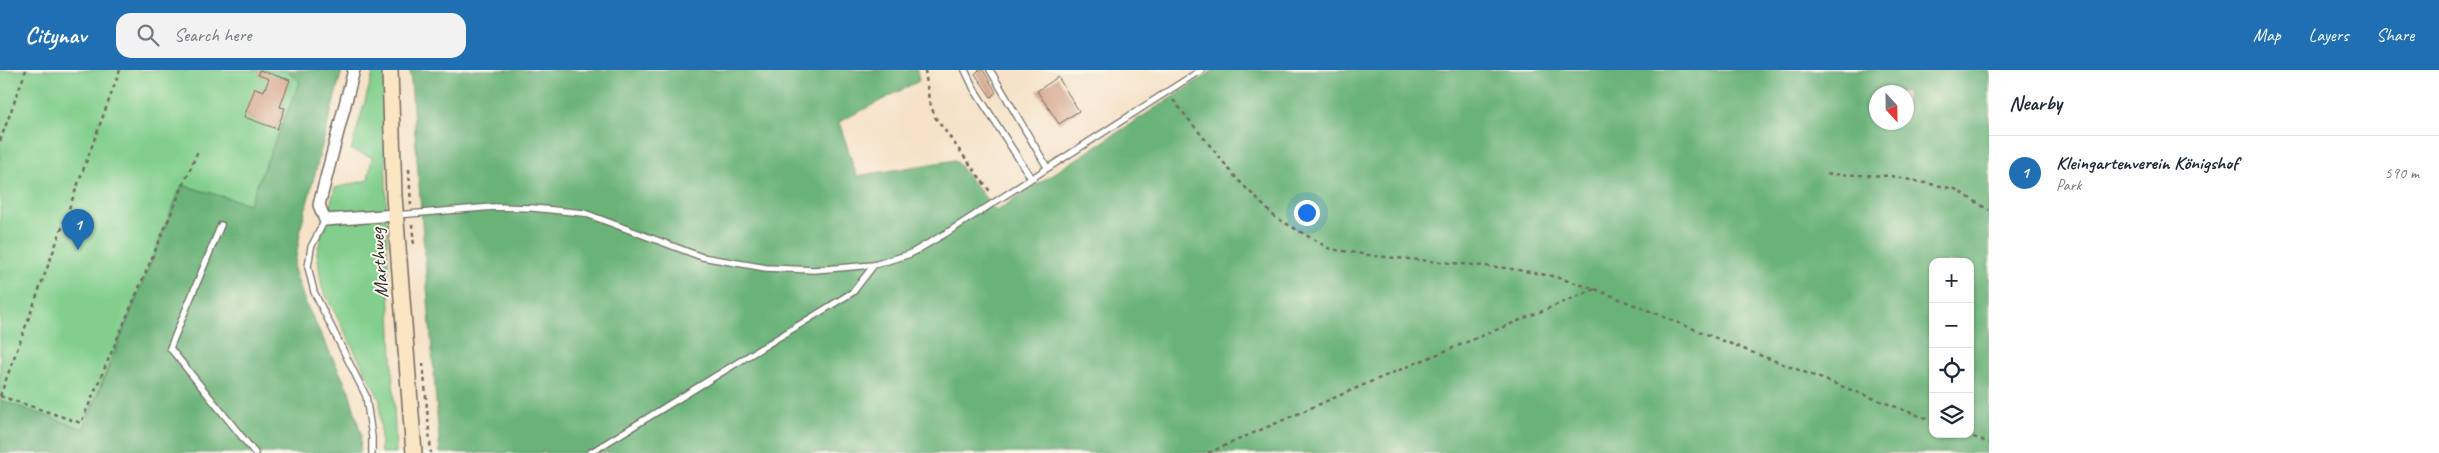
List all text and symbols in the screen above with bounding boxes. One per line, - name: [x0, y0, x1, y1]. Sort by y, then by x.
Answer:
- search box: [116, 13, 466, 58]
- text: Citynav: [25, 20, 86, 50]
- icon: search: [134, 21, 162, 49]
- text: Search here: [174, 23, 251, 47]
- text: Map: [2253, 24, 2281, 46]
- text: Layers: [2309, 24, 2348, 46]
- text: Share: [2376, 24, 2414, 46]
- north arrow: [1869, 85, 1914, 130]
- text: Nearby: [2009, 90, 2062, 116]
- text: Kleingartenverein Königshof: [2056, 151, 2238, 175]
- text: 1: [2021, 163, 2029, 183]
- text: 590 m: [2385, 163, 2419, 183]
- text: Park: [2056, 175, 2081, 195]
- your location: [1294, 200, 1320, 226]
- pin: 1: [62, 209, 94, 250]
- street label: Marthweg: [364, 225, 394, 299]
- map controls: [1929, 258, 1974, 438]
- button: +: [1929, 258, 1974, 303]
- button: −: [1929, 303, 1974, 348]
- button: locate: [1929, 348, 1974, 393]
- button: layers: [1929, 393, 1974, 438]

